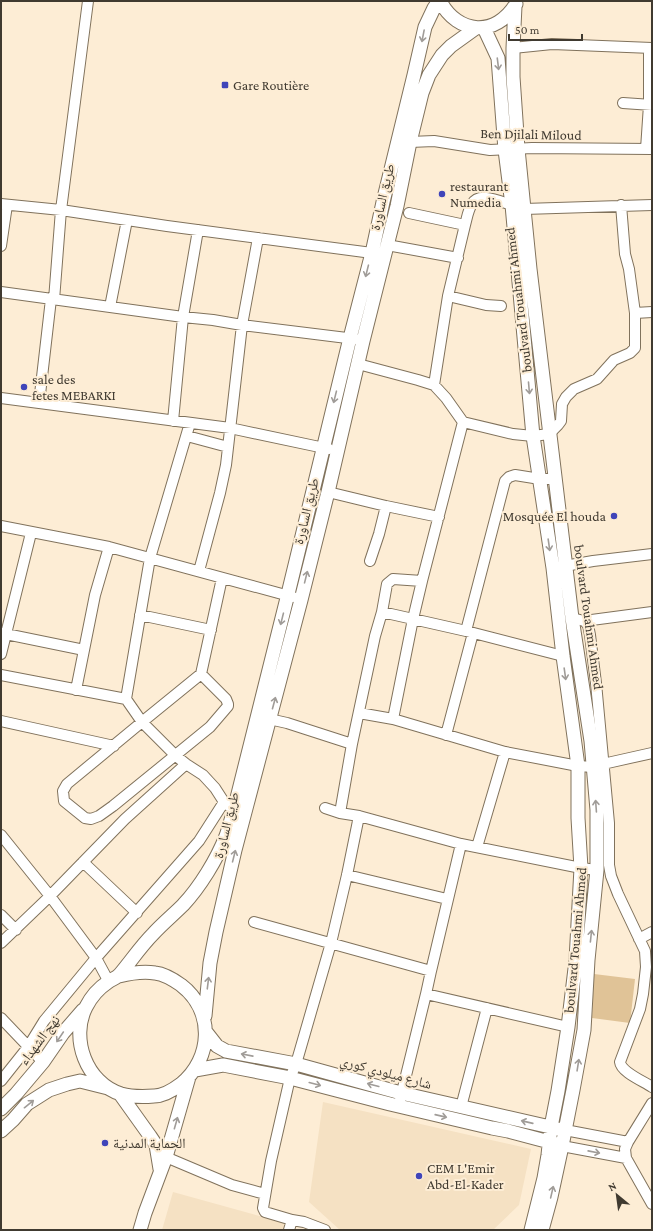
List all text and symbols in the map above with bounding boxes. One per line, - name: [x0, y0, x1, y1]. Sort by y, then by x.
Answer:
- scale bar: [509, 16, 582, 42]
- text: 50 m: [515, 23, 540, 37]
- one-way arrow: [419, 29, 427, 42]
- one-way arrow: [494, 57, 502, 70]
- place label: Gare Routière: [233, 77, 309, 93]
- marker: Gare Routière: [220, 80, 230, 90]
- street label: Ben Djilali Miloud: [480, 125, 582, 144]
- street label: طريق الساورة: [367, 162, 399, 232]
- place label: restaurant Numedia: [450, 178, 508, 210]
- marker: restaurant Numedia: [437, 189, 447, 199]
- street label: boulvard Touahmi Ahmed: [501, 226, 535, 373]
- one-way arrow: [363, 265, 370, 278]
- place label: sale des fetes MEBARKI: [32, 371, 116, 403]
- one-way arrow: [525, 381, 532, 394]
- marker: sale des fetes MEBARKI: [19, 382, 29, 392]
- one-way arrow: [331, 391, 339, 404]
- street label: طريق الساورة: [290, 476, 324, 546]
- place label: Mosquée El houda: [503, 508, 607, 524]
- marker: Mosquée El houda: [609, 511, 619, 521]
- one-way arrow: [545, 538, 553, 551]
- street label: boulvard Touahmi Ahmed: [571, 544, 607, 691]
- one-way arrow: [303, 571, 311, 584]
- one-way arrow: [277, 612, 285, 625]
- one-way arrow: [561, 667, 569, 680]
- one-way arrow: [270, 697, 278, 710]
- street label: طريق الساورة: [210, 790, 244, 860]
- one-way arrow: [593, 800, 600, 813]
- one-way arrow: [231, 850, 238, 863]
- street label: boulvard Touahmi Ahmed: [561, 866, 589, 1013]
- one-way arrow: [587, 930, 594, 943]
- one-way arrow: [204, 977, 212, 990]
- street label: نهج الشهداء: [15, 1012, 65, 1069]
- one-way arrow: [56, 1031, 64, 1042]
- one-way arrow: [241, 1051, 254, 1059]
- street label: شارع ميلودي كوري: [338, 1052, 434, 1095]
- one-way arrow: [574, 1059, 582, 1072]
- one-way arrow: [308, 1081, 321, 1088]
- one-way arrow: [367, 1081, 380, 1088]
- one-way arrow: [24, 1100, 34, 1109]
- one-way arrow: [434, 1113, 447, 1120]
- one-way arrow: [173, 1116, 180, 1129]
- one-way arrow: [521, 1118, 534, 1125]
- place label: الحماية المدنية: [113, 1135, 186, 1151]
- marker: الحماية المدنية: [100, 1138, 110, 1148]
- one-way arrow: [587, 1148, 600, 1156]
- place label: CEM L'Emir Abd-El-Kader: [427, 1160, 504, 1192]
- marker: CEM L'Emir Abd-El-Kader: [414, 1171, 424, 1181]
- north arrow: [597, 1175, 637, 1215]
- text: N: [606, 1179, 619, 1193]
- one-way arrow: [549, 1186, 557, 1199]

